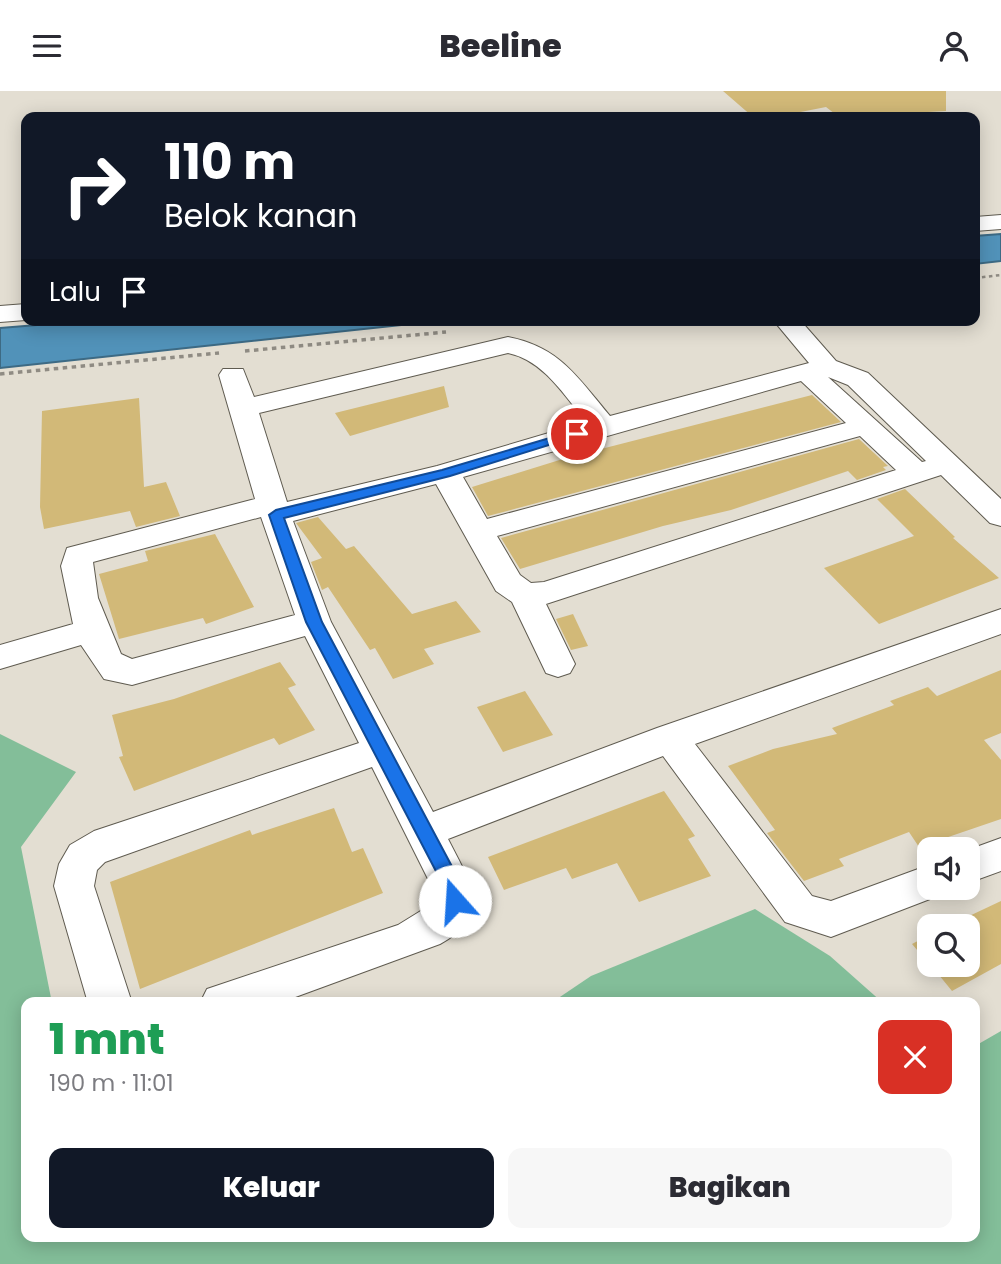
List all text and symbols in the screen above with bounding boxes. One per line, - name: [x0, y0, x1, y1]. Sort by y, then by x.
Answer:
- text: Beeline: [439, 23, 562, 68]
- icon: menu: [28, 27, 66, 65]
- icon: person: [935, 27, 973, 65]
- text: 110 m: [164, 128, 295, 196]
- icon: right: [49, 140, 140, 231]
- text: Belok kanan: [164, 193, 358, 238]
- icon: arrive: [115, 273, 153, 311]
- text: Lalu: [49, 274, 101, 310]
- pin: [547, 404, 607, 464]
- icon: arrive: [558, 415, 596, 453]
- map controls: [917, 837, 980, 977]
- button: sound: [917, 837, 980, 900]
- position arrow: [418, 864, 492, 938]
- button: search: [917, 914, 980, 977]
- text: 1 mnt: [49, 1010, 165, 1069]
- button: close: [878, 1020, 952, 1094]
- text: 190 m · 11:01: [49, 1067, 174, 1099]
- button: Keluar: [49, 1148, 494, 1228]
- button: Bagikan: [508, 1148, 952, 1228]

